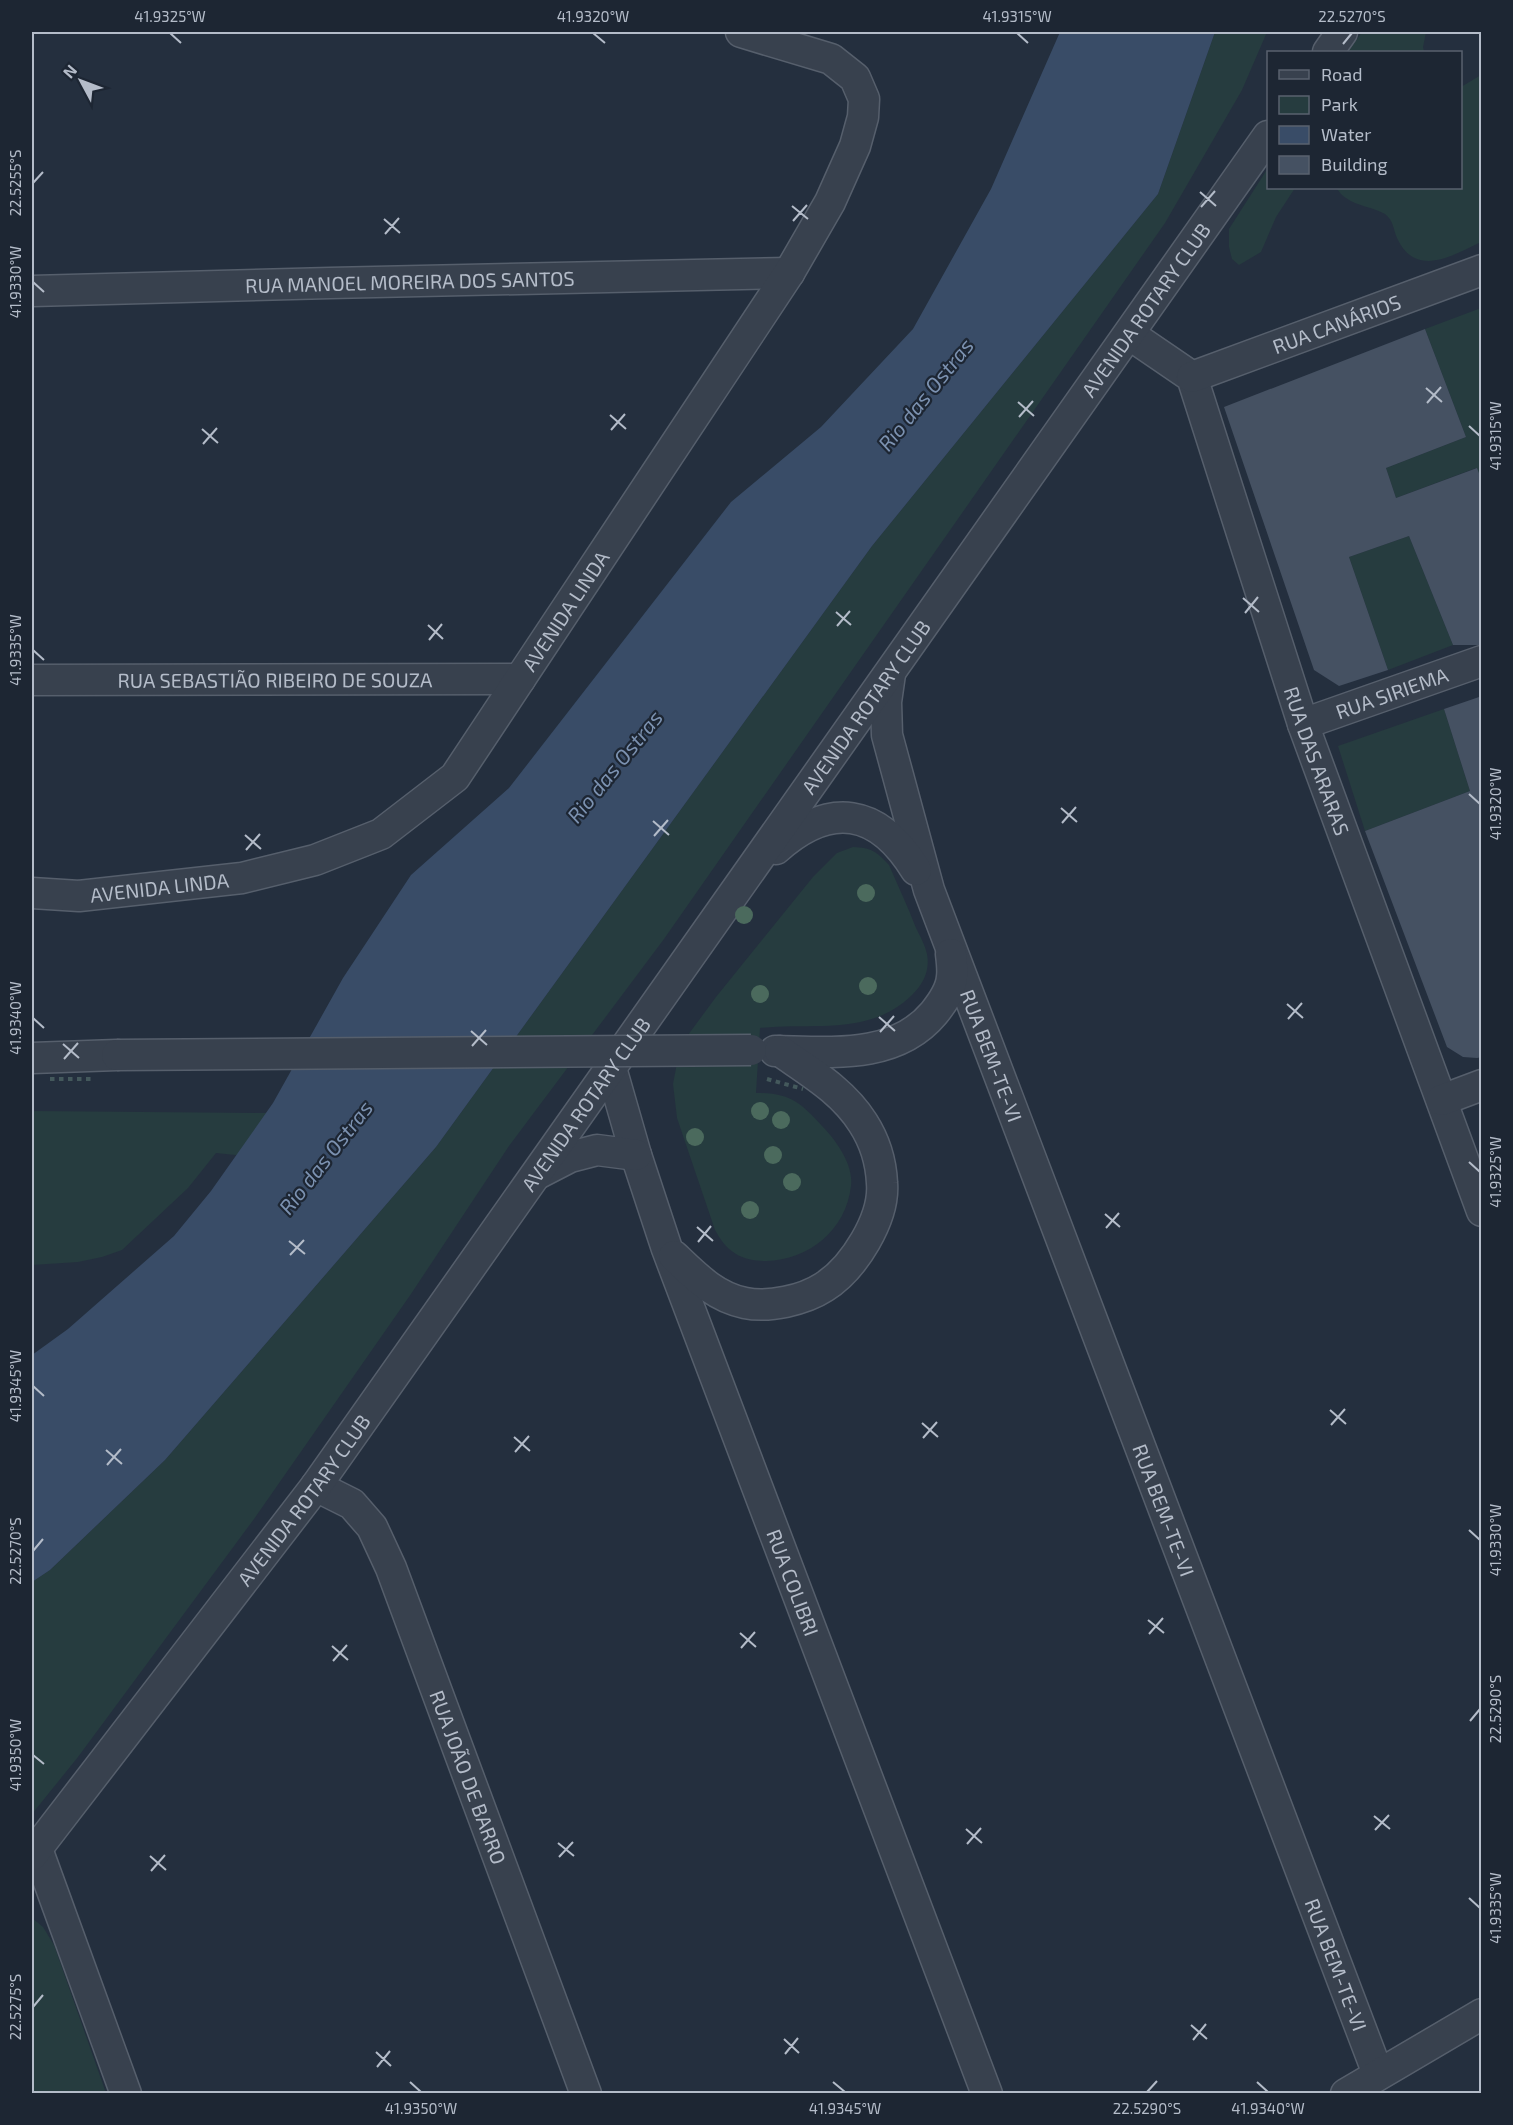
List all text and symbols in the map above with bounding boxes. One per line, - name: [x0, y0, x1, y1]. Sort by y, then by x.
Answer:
- text: 41.9325°W: [134, 7, 206, 25]
- text: 41.9320°W: [557, 7, 629, 25]
- text: 41.9315°W: [982, 7, 1052, 25]
- text: 22.5270°S: [1318, 7, 1386, 25]
- north arrow: [51, 51, 111, 111]
- legend: [1267, 51, 1462, 189]
- text: N: [58, 60, 80, 81]
- text: Road: [1321, 63, 1362, 85]
- text: Park: [1321, 93, 1358, 115]
- text: Water: [1321, 123, 1371, 145]
- text: 22.5255°S: [6, 150, 24, 216]
- text: Building: [1321, 153, 1388, 175]
- street label: AVENIDA ROTARY CLUB: [1076, 218, 1215, 401]
- text: 41.9330°W: [6, 246, 24, 318]
- street label: RUA MANOEL MOREIRA DOS SANTOS: [245, 266, 575, 297]
- street label: RUA CANÁRIOS: [1269, 289, 1404, 358]
- water label: Rio das Ostras: [872, 333, 978, 455]
- text: 41.9315°W: [1486, 401, 1504, 471]
- street label: AVENIDA LINDA: [517, 546, 614, 676]
- text: 41.9335°W: [6, 614, 24, 686]
- street label: AVENIDA ROTARY CLUB: [796, 615, 935, 798]
- street label: RUA SIRIEMA: [1332, 662, 1452, 724]
- street label: RUA SEBASTIÃO RIBEIRO DE SOUZA: [117, 667, 433, 692]
- street label: RUA DAS ARARAS: [1280, 683, 1355, 838]
- water label: Rio das Ostras: [561, 705, 667, 827]
- text: 41.9320°W: [1486, 768, 1504, 840]
- street label: AVENIDA LINDA: [89, 867, 231, 907]
- text: 41.9340°W: [6, 981, 24, 1055]
- street label: RUA BEM-TE-VI: [956, 986, 1028, 1125]
- street label: AVENIDA ROTARY CLUB: [516, 1013, 655, 1196]
- water label: Rio das Ostras: [273, 1095, 377, 1219]
- text: 41.9325°W: [1486, 1136, 1504, 1208]
- text: 41.9345°W: [6, 1350, 24, 1422]
- street label: AVENIDA ROTARY CLUB: [232, 1410, 375, 1590]
- street label: RUA BEM-TE-VI: [1128, 1440, 1200, 1580]
- text: 41.9330°W: [1486, 1504, 1504, 1576]
- text: 22.5270°S: [6, 1517, 24, 1585]
- street label: RUA COLIBRI: [762, 1526, 824, 1639]
- text: 22.5290°S: [1486, 1675, 1504, 1743]
- street label: RUA JOÃO DE BARRO: [425, 1687, 512, 1868]
- text: 41.9350°W: [6, 1719, 24, 1791]
- text: 41.9335°W: [1486, 1872, 1504, 1944]
- street label: RUA BEM-TE-VI: [1300, 1895, 1372, 2034]
- text: 22.5275°S: [6, 1974, 24, 2040]
- text: 41.9350°W: [385, 2099, 457, 2117]
- text: 41.9345°W: [809, 2099, 881, 2117]
- text: 22.5290°S: [1113, 2099, 1181, 2117]
- text: 41.9340°W: [1231, 2099, 1305, 2117]

